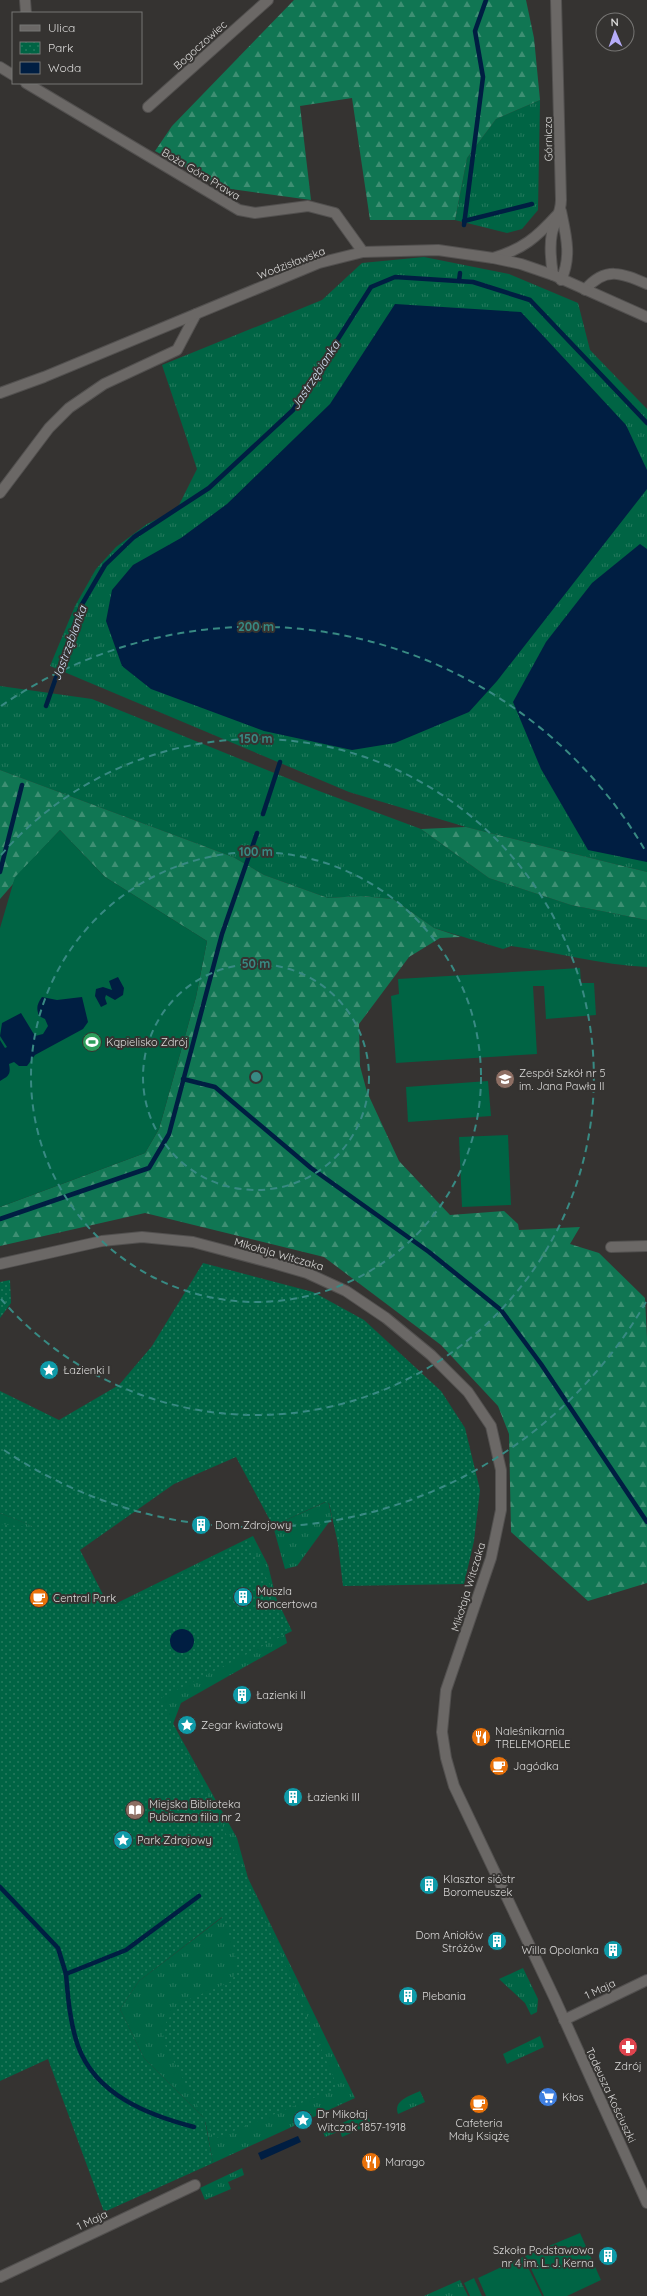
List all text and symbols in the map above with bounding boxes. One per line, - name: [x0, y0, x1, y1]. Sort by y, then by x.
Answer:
- legend: [12, 12, 142, 84]
- north arrow: [595, 12, 635, 52]
- text: N: [610, 15, 619, 29]
- street label: Bogoczowiec: [170, 17, 230, 73]
- text: Ulica: [48, 20, 75, 35]
- text: Park: [48, 40, 73, 55]
- text: Woda: [48, 60, 81, 75]
- street label: Górnicza: [541, 116, 555, 162]
- street label: Boża Góra Prawa: [159, 145, 243, 203]
- street label: Wodzisławska: [255, 244, 327, 282]
- water label: Jastrzębianka: [287, 337, 343, 412]
- water label: Jastrzębianka: [49, 603, 90, 682]
- text: 200 m: [238, 619, 274, 634]
- text: 150 m: [239, 731, 273, 746]
- text: 100 m: [239, 844, 273, 859]
- text: 50 m: [242, 956, 270, 971]
- sports icon: Kąpielisko Zdrój: [81, 1031, 103, 1053]
- place label: Kąpielisko Zdrój: [106, 1035, 188, 1049]
- place label: Zespół Szkół nr 5 im. Jana Pawła II: [519, 1066, 605, 1093]
- school or university icon: Zespół Szkół nr 5 im. Jana Pawła II: [494, 1068, 516, 1090]
- centre of rings: [249, 1070, 263, 1084]
- street label: Mikołaja Witczaka: [233, 1235, 325, 1273]
- place icon: Łazienki I: [38, 1359, 60, 1381]
- place label: Łazienki I: [63, 1363, 110, 1377]
- building icon: Dom Zdrojowy: [190, 1514, 212, 1536]
- place label: Dom Zdrojowy: [215, 1518, 291, 1532]
- street label: Mikołaja Witczaka: [448, 1541, 488, 1633]
- place label: Muszla koncertowa: [257, 1584, 317, 1611]
- building icon: Muszla koncertowa: [232, 1586, 254, 1608]
- cafe icon: Central Park: [28, 1587, 50, 1609]
- place label: Central Park: [53, 1591, 116, 1605]
- building icon: Łazienki II: [231, 1684, 253, 1706]
- place label: Łazienki II: [256, 1688, 306, 1702]
- place icon: Zegar kwiatowy: [176, 1714, 198, 1736]
- place label: Zegar kwiatowy: [201, 1718, 283, 1732]
- place label: Naleśnikarnia TRELEMORELE: [495, 1724, 571, 1751]
- restaurant icon: Naleśnikarnia TRELEMORELE: [470, 1726, 492, 1748]
- cafe icon: Jagódka: [488, 1755, 510, 1777]
- place label: Jagódka: [513, 1759, 559, 1773]
- building icon: Łazienki III: [282, 1786, 304, 1808]
- place label: Łazienki III: [307, 1790, 360, 1804]
- place label: Miejska Biblioteka Publiczna filia nr 2: [149, 1797, 241, 1824]
- library icon: Miejska Biblioteka Publiczna filia nr 2: [124, 1799, 146, 1821]
- place icon: Park Zdrojowy: [112, 1829, 134, 1851]
- place label: Park Zdrojowy: [137, 1833, 212, 1847]
- place label: Klasztor sióstr Boromeuszek: [443, 1872, 516, 1899]
- building icon: Klasztor sióstr Boromeuszek: [418, 1874, 440, 1896]
- place label: Dom Aniołów Stróżów: [415, 1928, 483, 1955]
- building icon: Dom Aniołów Stróżów: [486, 1930, 508, 1952]
- building icon: Willa Opolanka: [602, 1939, 624, 1961]
- place label: Willa Opolanka: [521, 1943, 599, 1957]
- street label: 1 Maja: [582, 1976, 618, 2002]
- building icon: Plebania: [397, 1985, 419, 2007]
- place label: Plebania: [422, 1989, 466, 2003]
- pharmacy icon: Zdrój: [617, 2036, 639, 2058]
- street label: Tadeusza Kościuszki: [583, 2045, 639, 2145]
- place label: Zdrój: [614, 2059, 642, 2073]
- supermarket icon: Kłos: [537, 2086, 559, 2108]
- place label: Kłos: [562, 2090, 584, 2104]
- cafe icon: Cafeteria Mały Książę: [468, 2093, 490, 2115]
- place label: Dr Mikołaj Witczak 1857-1918: [317, 2107, 406, 2134]
- place icon: Dr Mikołaj Witczak 1857-1918: [292, 2109, 314, 2131]
- place label: Cafeteria Mały Książę: [449, 2116, 509, 2143]
- restaurant icon: Marago: [360, 2151, 382, 2173]
- place label: Marago: [385, 2155, 425, 2169]
- street label: 1 Maja: [74, 2207, 110, 2233]
- place label: Szkoła Podstawowa nr 4 im. L. J. Kerna: [493, 2243, 594, 2270]
- building icon: Szkoła Podstawowa nr 4 im. L. J. Kerna: [597, 2245, 619, 2267]

